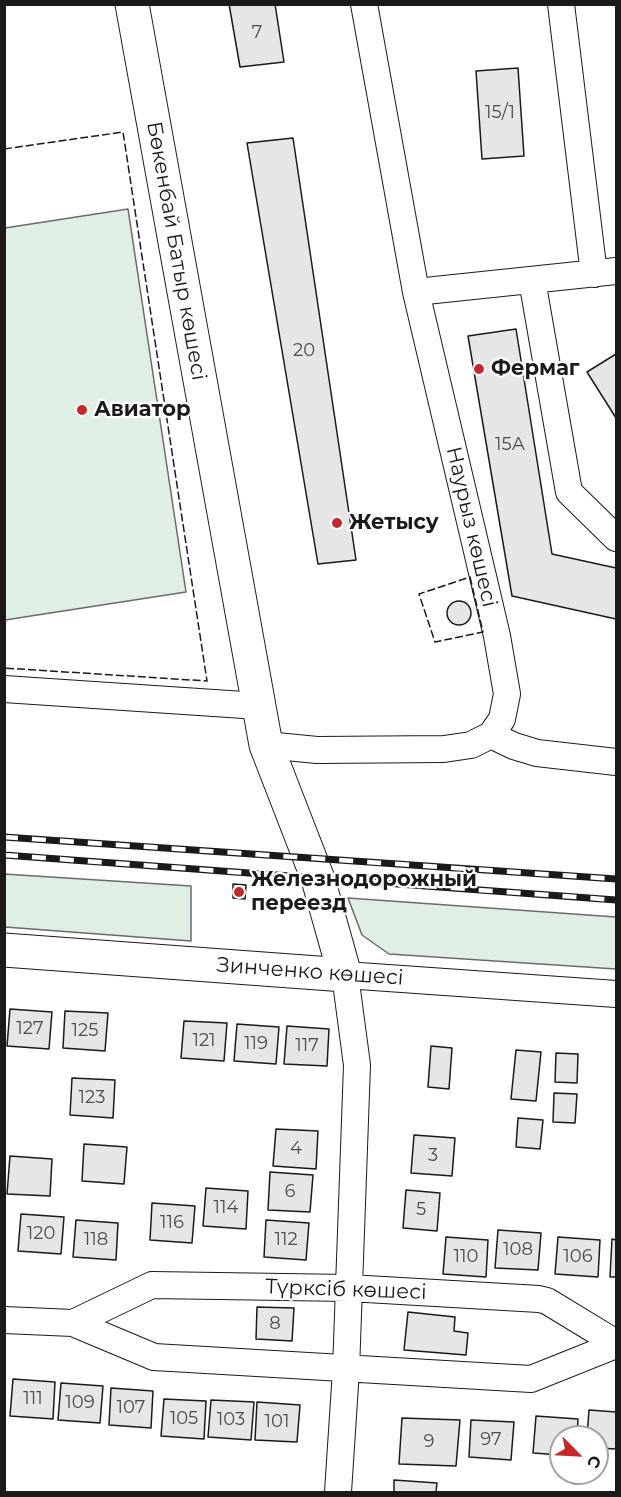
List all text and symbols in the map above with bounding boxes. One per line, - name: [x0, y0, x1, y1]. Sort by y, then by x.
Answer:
- house number: 7: [252, 22, 262, 44]
- house number: 15/1: [485, 102, 515, 124]
- street label: Бөкенбай Батыр көшесі: [141, 120, 211, 382]
- house number: 20: [293, 340, 315, 362]
- place label: Фермаг: [491, 356, 580, 382]
- marker: Фермаг: [472, 362, 486, 376]
- place label: Авиатор: [94, 397, 191, 423]
- marker: Авиатор: [75, 403, 89, 417]
- house number: 15А: [495, 434, 525, 456]
- street label: Наурыз көшесі: [440, 444, 502, 610]
- place label: Жетысу: [349, 510, 439, 536]
- marker: Жетысу: [330, 516, 344, 530]
- place label: Железнодорожный переезд: [251, 867, 477, 917]
- marker: Железнодорожный переезд: [232, 885, 246, 899]
- street label: Зинченко көшесі: [216, 953, 404, 991]
- house number: 127: [16, 1018, 44, 1040]
- house number: 125: [72, 1020, 98, 1042]
- house number: 121: [192, 1030, 216, 1052]
- house number: 119: [244, 1033, 268, 1055]
- house number: 117: [295, 1035, 319, 1057]
- house number: 123: [79, 1087, 105, 1109]
- house number: 4: [290, 1138, 302, 1160]
- house number: 3: [428, 1145, 438, 1167]
- house number: 6: [285, 1181, 295, 1203]
- house number: 114: [214, 1197, 238, 1219]
- house number: 5: [416, 1199, 426, 1221]
- house number: 116: [160, 1212, 184, 1234]
- house number: 120: [27, 1223, 55, 1245]
- house number: 118: [84, 1229, 108, 1251]
- house number: 112: [274, 1229, 298, 1251]
- house number: 108: [503, 1239, 533, 1261]
- house number: 110: [454, 1246, 478, 1268]
- house number: 106: [563, 1246, 593, 1268]
- street label: Түрксіб көшесі: [265, 1275, 427, 1305]
- house number: 8: [269, 1313, 281, 1335]
- house number: 111: [23, 1388, 43, 1410]
- house number: 109: [65, 1392, 95, 1414]
- house number: 107: [117, 1397, 145, 1419]
- house number: 105: [170, 1408, 198, 1430]
- house number: 103: [217, 1409, 245, 1431]
- house number: 101: [265, 1411, 289, 1433]
- north arrow: [549, 1425, 609, 1485]
- house number: 97: [480, 1429, 502, 1451]
- house number: 9: [424, 1431, 434, 1453]
- text: С: [583, 1453, 605, 1471]

